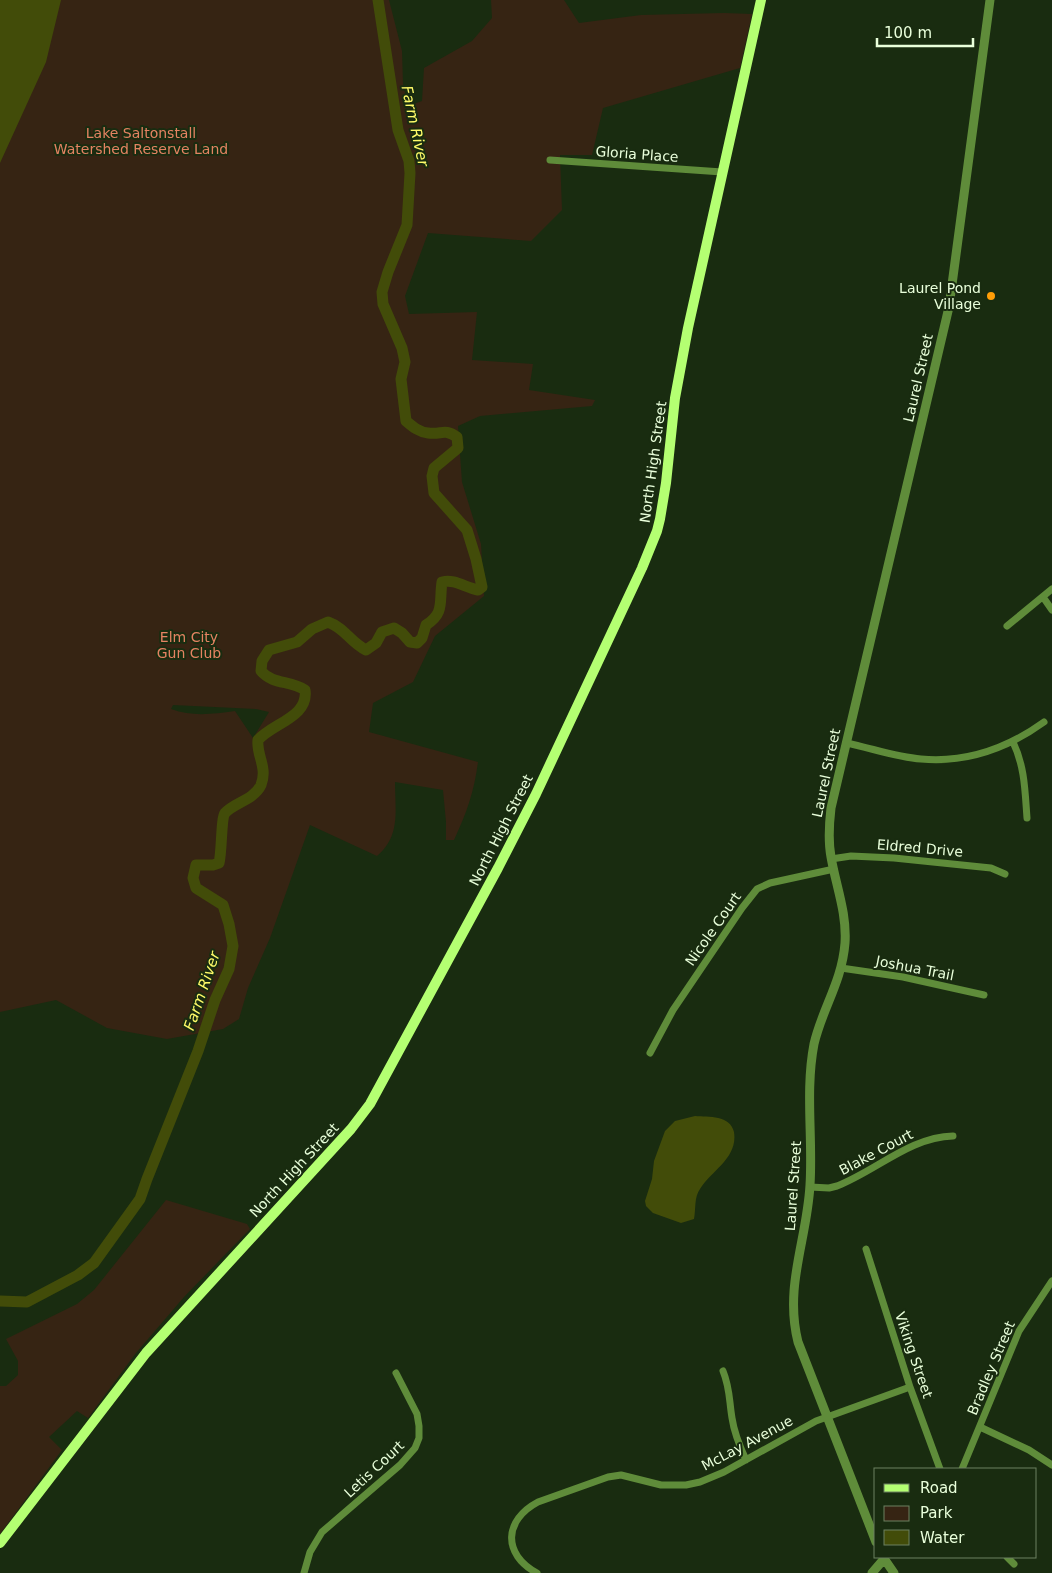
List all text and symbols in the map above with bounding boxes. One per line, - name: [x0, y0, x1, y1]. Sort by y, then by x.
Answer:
- scale bar: [877, 15, 973, 47]
- text: 100 m: [884, 24, 932, 42]
- water label: Farm River: [398, 84, 433, 169]
- park label: Lake Saltonstall Watershed Reserve Land: [54, 125, 228, 157]
- street label: Gloria Place: [595, 143, 679, 165]
- place label: Laurel Pond Village: [899, 280, 981, 312]
- marker: Laurel Pond Village: [985, 290, 997, 302]
- street label: Laurel Street: [900, 332, 936, 424]
- street label: North High Street: [637, 400, 670, 524]
- park label: Elm City Gun Club: [157, 629, 221, 661]
- street label: Laurel Street: [809, 727, 843, 819]
- street label: North High Street: [466, 771, 536, 888]
- street label: Eldred Drive: [876, 836, 964, 860]
- street label: Nicole Court: [682, 889, 745, 969]
- water label: Farm River: [180, 948, 224, 1033]
- street label: Joshua Trail: [874, 952, 955, 983]
- street label: North High Street: [246, 1119, 342, 1220]
- street label: Blake Court: [836, 1126, 916, 1178]
- street label: Laurel Street: [782, 1140, 804, 1232]
- street label: Viking Street: [892, 1310, 936, 1401]
- street label: Bradley Street: [964, 1318, 1018, 1417]
- street label: McLay Avenue: [699, 1412, 795, 1474]
- street label: Letis Court: [341, 1437, 408, 1501]
- legend: [874, 1468, 1037, 1558]
- text: Road: [920, 1479, 958, 1497]
- text: Park: [920, 1504, 953, 1522]
- text: Water: [920, 1529, 965, 1547]

